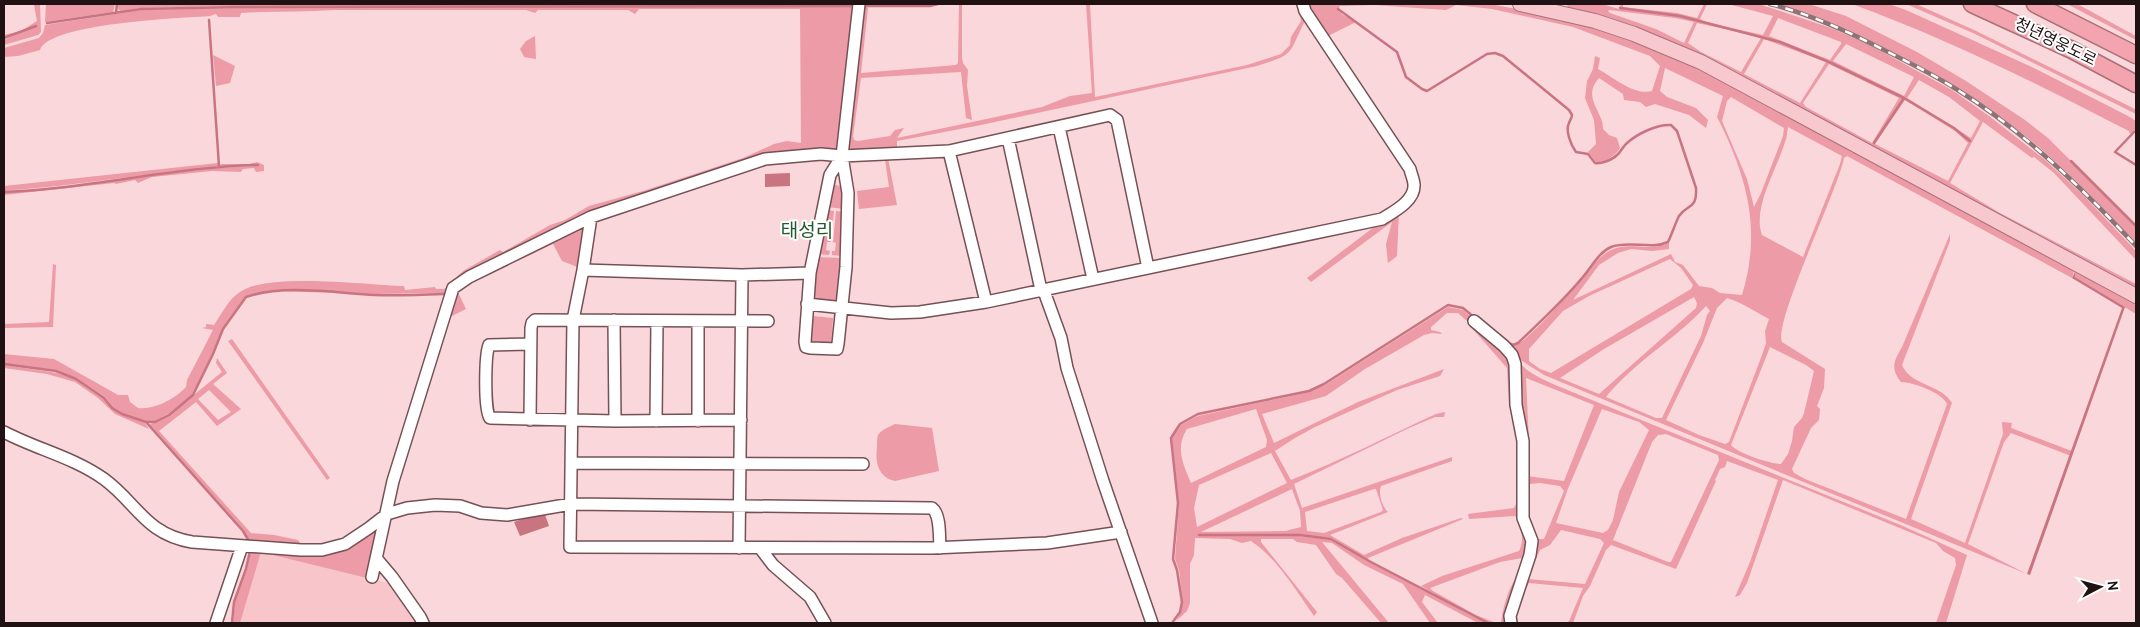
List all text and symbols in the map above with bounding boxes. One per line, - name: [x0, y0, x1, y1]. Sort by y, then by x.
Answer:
- street label: 청년영웅도로: [2011, 15, 2099, 71]
- district label: 태성리: [781, 220, 833, 244]
- north arrow: [2075, 562, 2125, 612]
- text: N: [2102, 580, 2120, 592]

